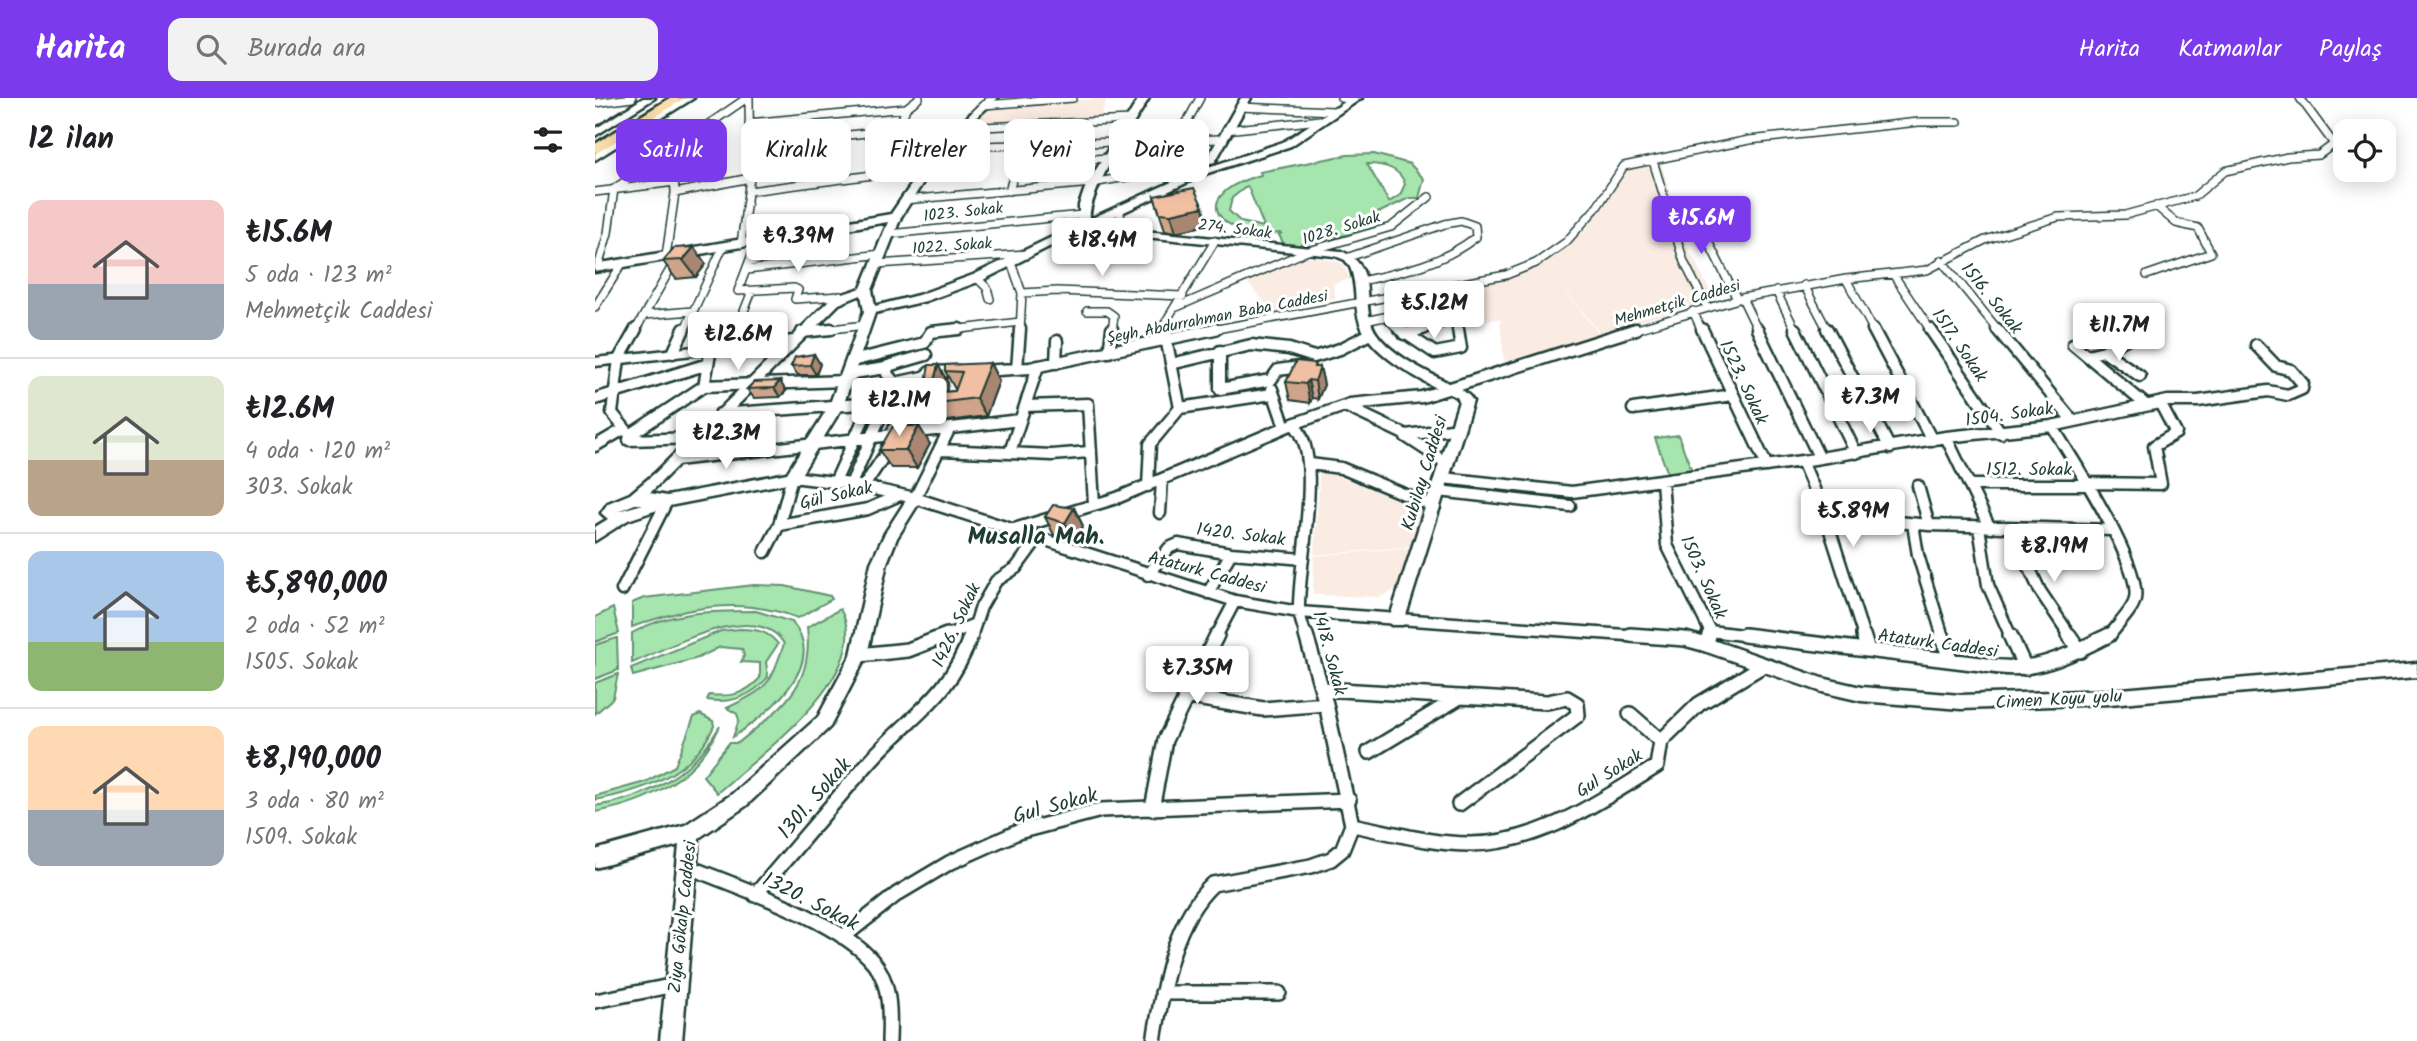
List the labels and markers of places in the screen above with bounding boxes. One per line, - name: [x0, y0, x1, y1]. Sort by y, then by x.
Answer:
- pin: ₺15.6M: [1644, 197, 1758, 256]
- pin: ₺9.39M: [741, 214, 855, 274]
- pin: ₺18.4M: [1045, 218, 1159, 278]
- pin: ₺5.12M: [1377, 282, 1491, 341]
- pin: ₺11.7M: [2062, 303, 2176, 363]
- pin: ₺12.6M: [681, 313, 795, 372]
- pin: ₺7.3M: [1821, 376, 1919, 435]
- pin: ₺12.1M: [842, 378, 956, 438]
- pin: ₺12.3M: [669, 412, 783, 471]
- pin: ₺5.89M: [1796, 490, 1910, 549]
- pin: ₺8.19M: [1997, 524, 2111, 584]
- pin: ₺7.35M: [1140, 646, 1254, 706]

